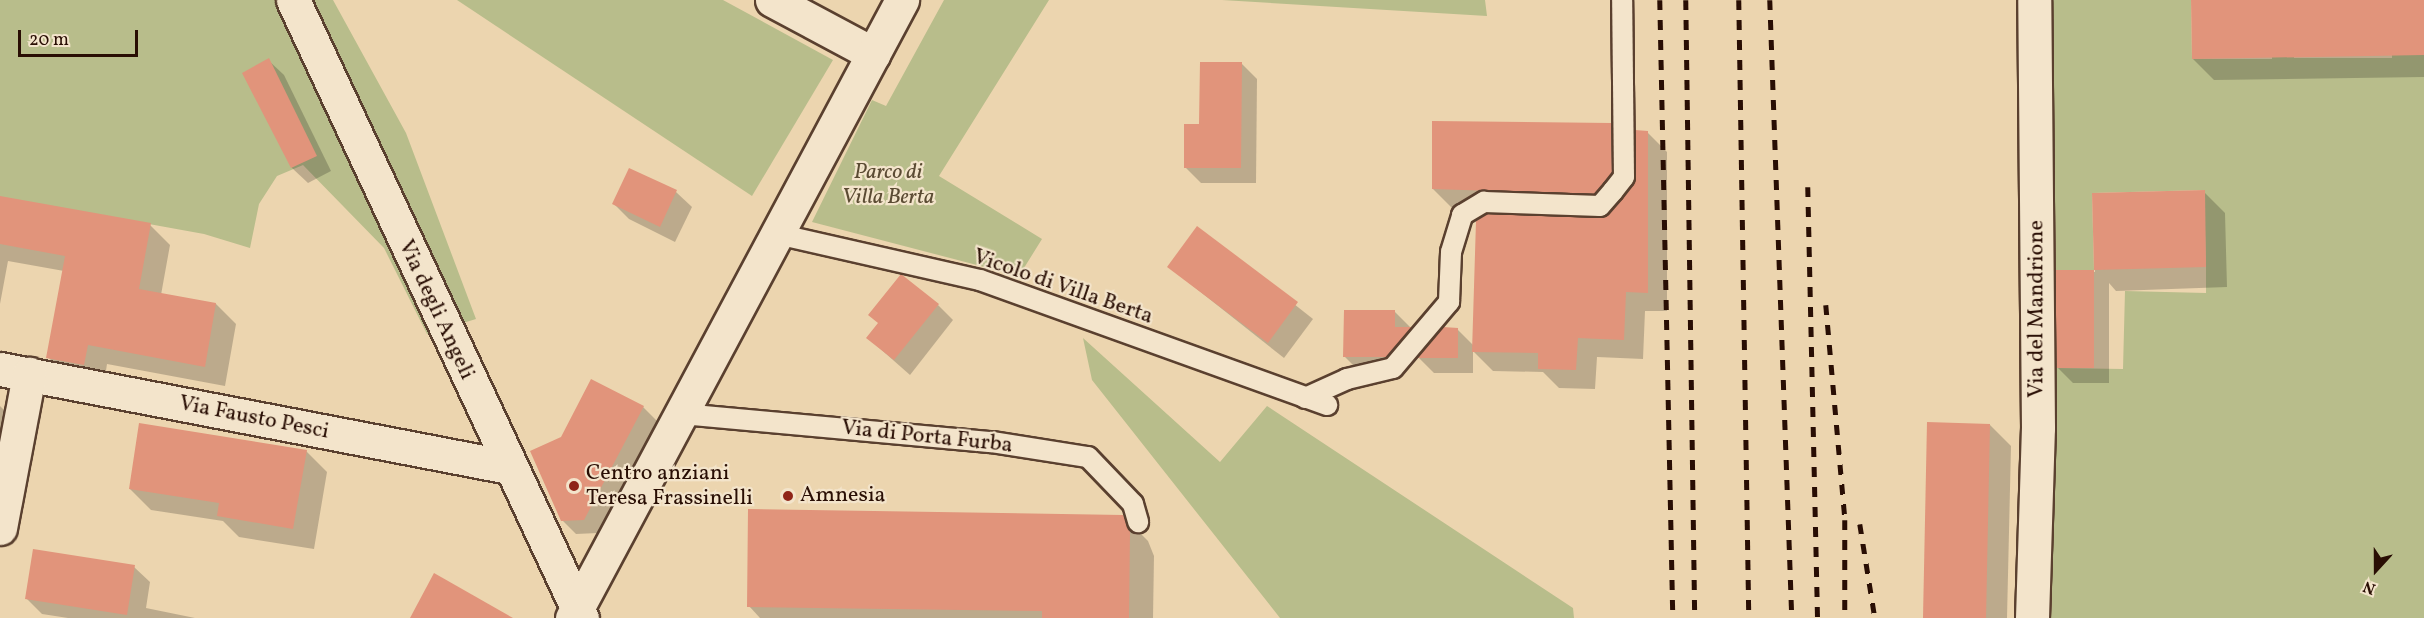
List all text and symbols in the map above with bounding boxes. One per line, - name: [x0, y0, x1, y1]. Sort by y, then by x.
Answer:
- scale bar: [21, 18, 141, 56]
- text: 20 m: [29, 28, 69, 53]
- park label: Parco di Villa Berta: [842, 159, 934, 210]
- street label: Via del Mandrione: [2024, 220, 2050, 398]
- street label: Via degli Angeli: [392, 236, 480, 384]
- street label: Vicolo di Villa Berta: [969, 244, 1157, 330]
- street label: Via Fausto Pesci: [177, 391, 331, 445]
- street label: Via di Porta Furba: [840, 415, 1014, 459]
- place label: Centro anziani Teresa Frassinelli: [586, 460, 753, 512]
- marker: Centro anziani Teresa Frassinelli: [567, 479, 581, 493]
- place label: Amnesia: [800, 483, 886, 509]
- marker: Amnesia: [781, 489, 795, 503]
- north arrow: [2346, 540, 2406, 600]
- text: N: [2360, 574, 2379, 599]

